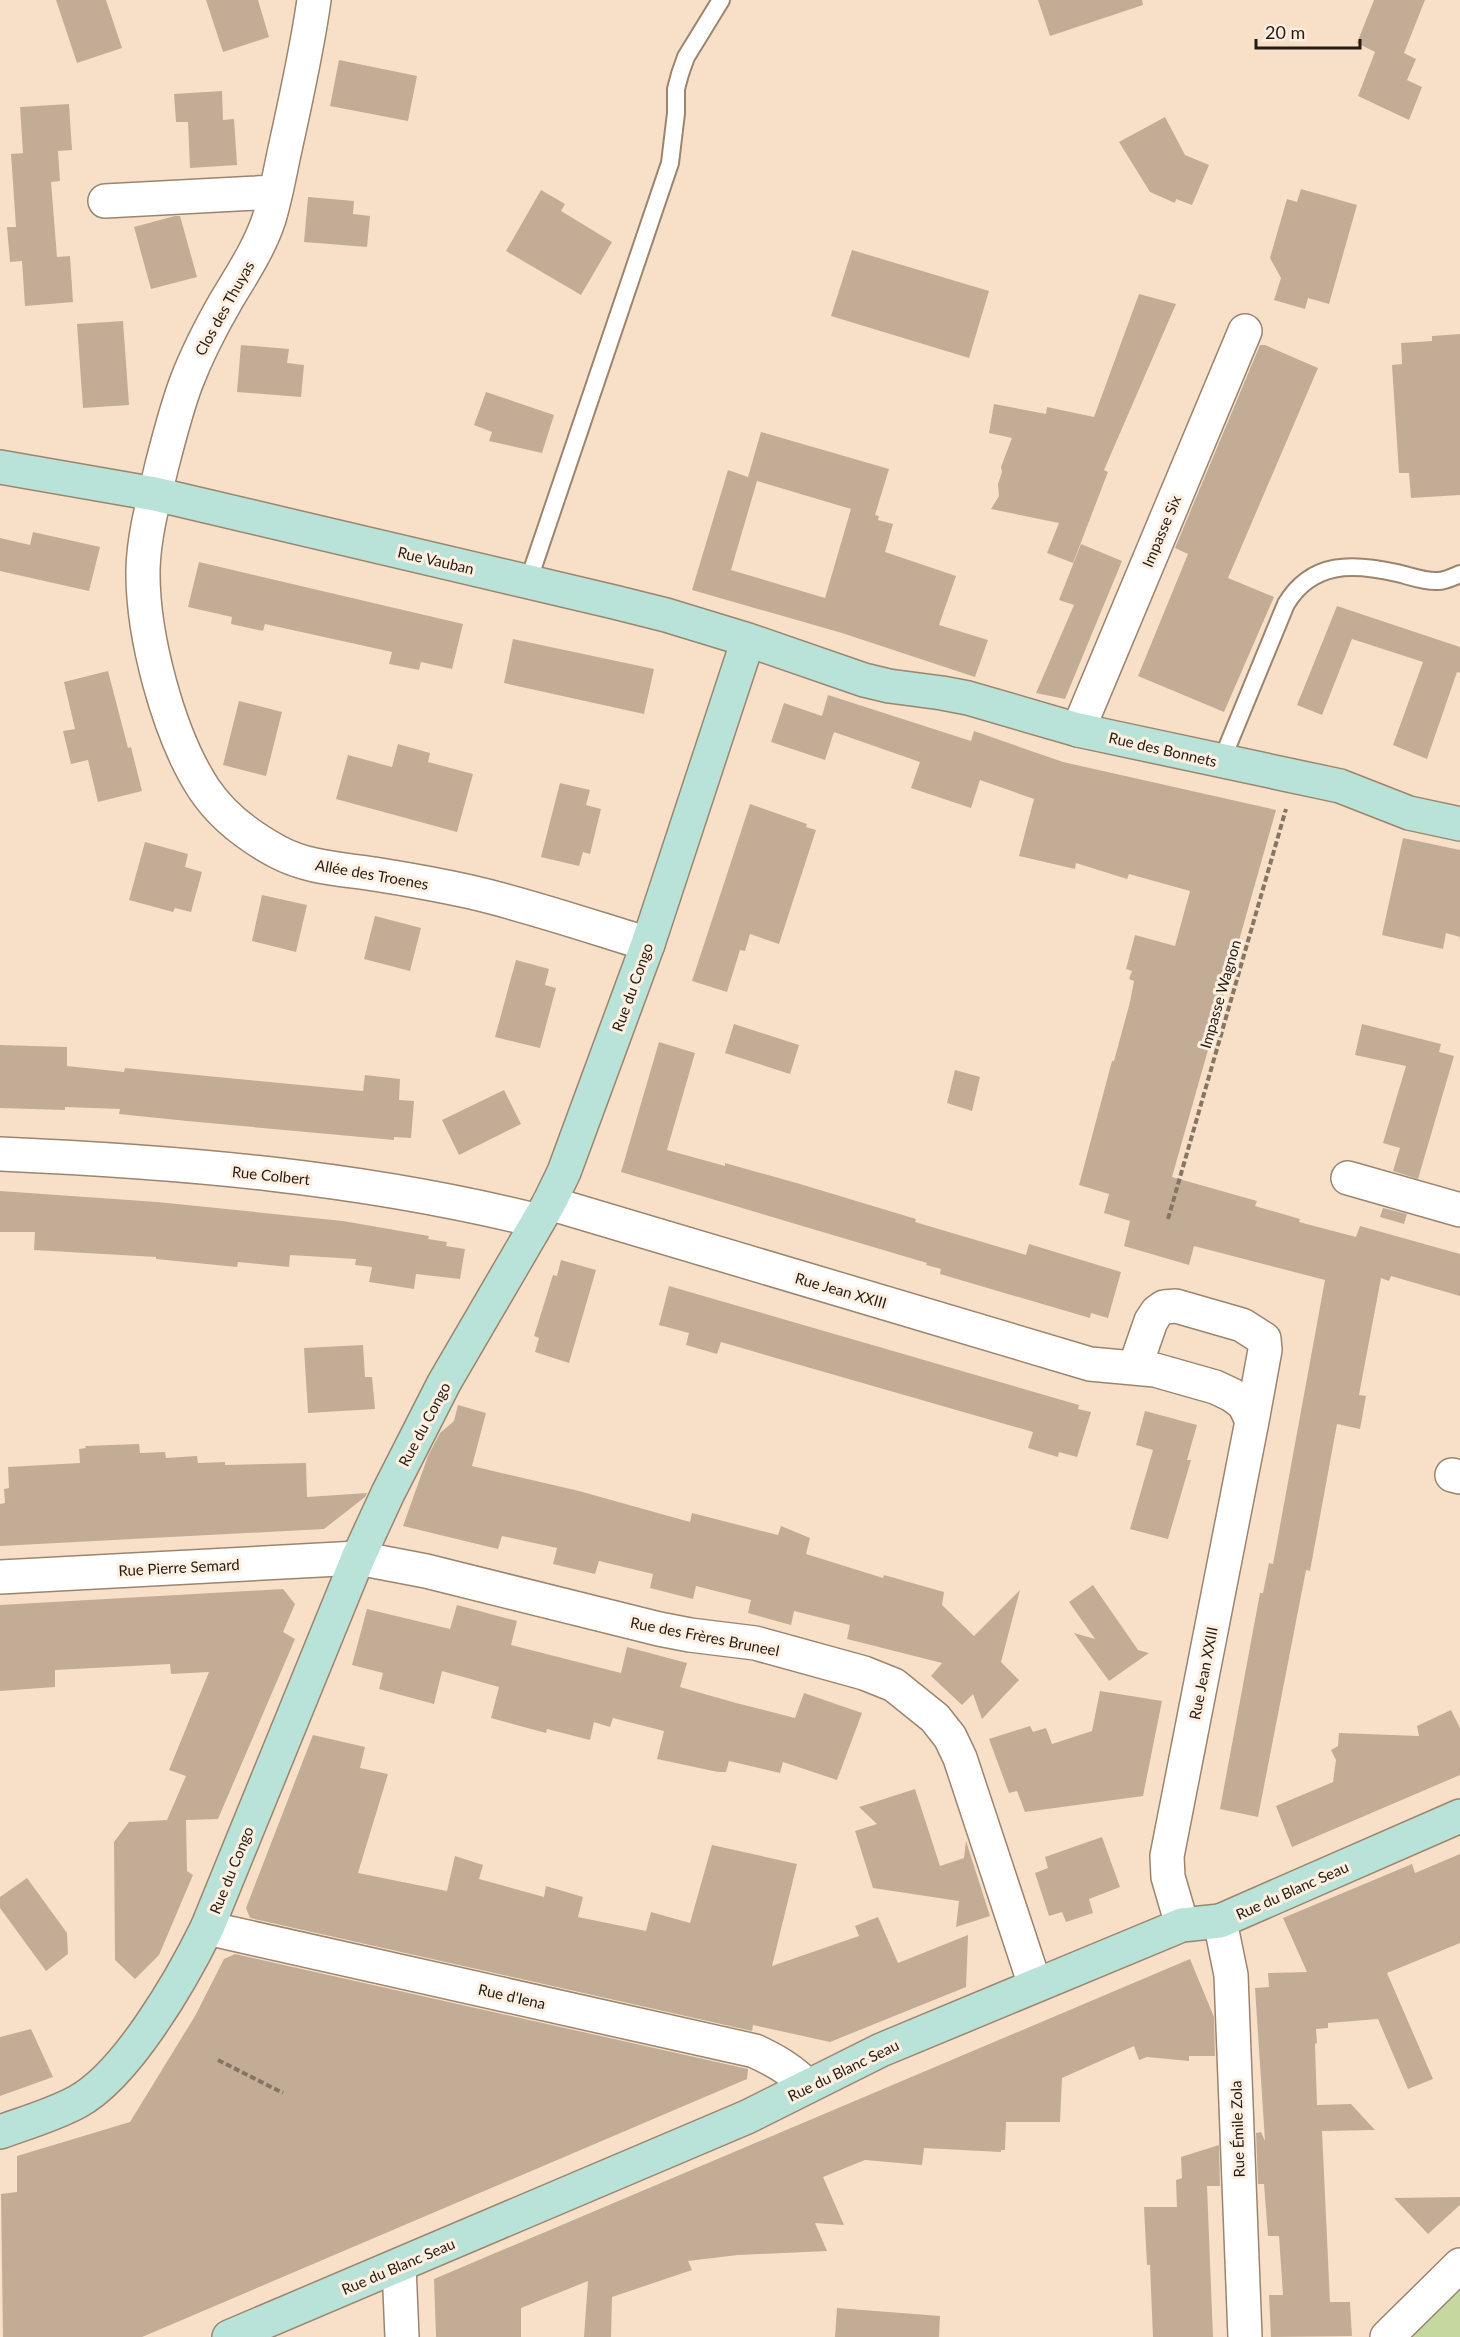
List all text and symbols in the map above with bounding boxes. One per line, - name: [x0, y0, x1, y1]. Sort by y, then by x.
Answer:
- scale bar: [1256, 12, 1360, 50]
- text: 20 m: [1265, 21, 1305, 43]
- street label: Clos des Thuyas: [191, 257, 257, 359]
- street label: Impasse Six: [1138, 492, 1184, 570]
- street label: Rue Vauban: [396, 542, 476, 578]
- street label: Rue des Bonnets: [1107, 728, 1219, 770]
- street label: Allée des Troenes: [314, 855, 430, 893]
- street label: Impasse Wagnon: [1196, 938, 1244, 1050]
- street label: Rue du Congo: [608, 940, 656, 1034]
- street label: Rue Colbert: [231, 1162, 311, 1188]
- street label: Rue Jean XXIII: [793, 1268, 889, 1312]
- street label: Rue du Congo: [394, 1379, 454, 1469]
- street label: Rue Pierre Semard: [118, 1555, 240, 1579]
- street label: Rue des Frères Bruneel: [629, 1613, 781, 1659]
- street label: Rue Jean XXIII: [1185, 1625, 1221, 1721]
- street label: Rue du Congo: [205, 1824, 257, 1916]
- street label: Rue du Blanc Seau: [1233, 1857, 1351, 1923]
- street label: Rue d'Iena: [477, 1980, 547, 2012]
- street label: Rue du Blanc Seau: [784, 2035, 902, 2105]
- street label: Rue Émile Zola: [1226, 2080, 1248, 2178]
- street label: Rue du Blanc Seau: [339, 2234, 457, 2298]

